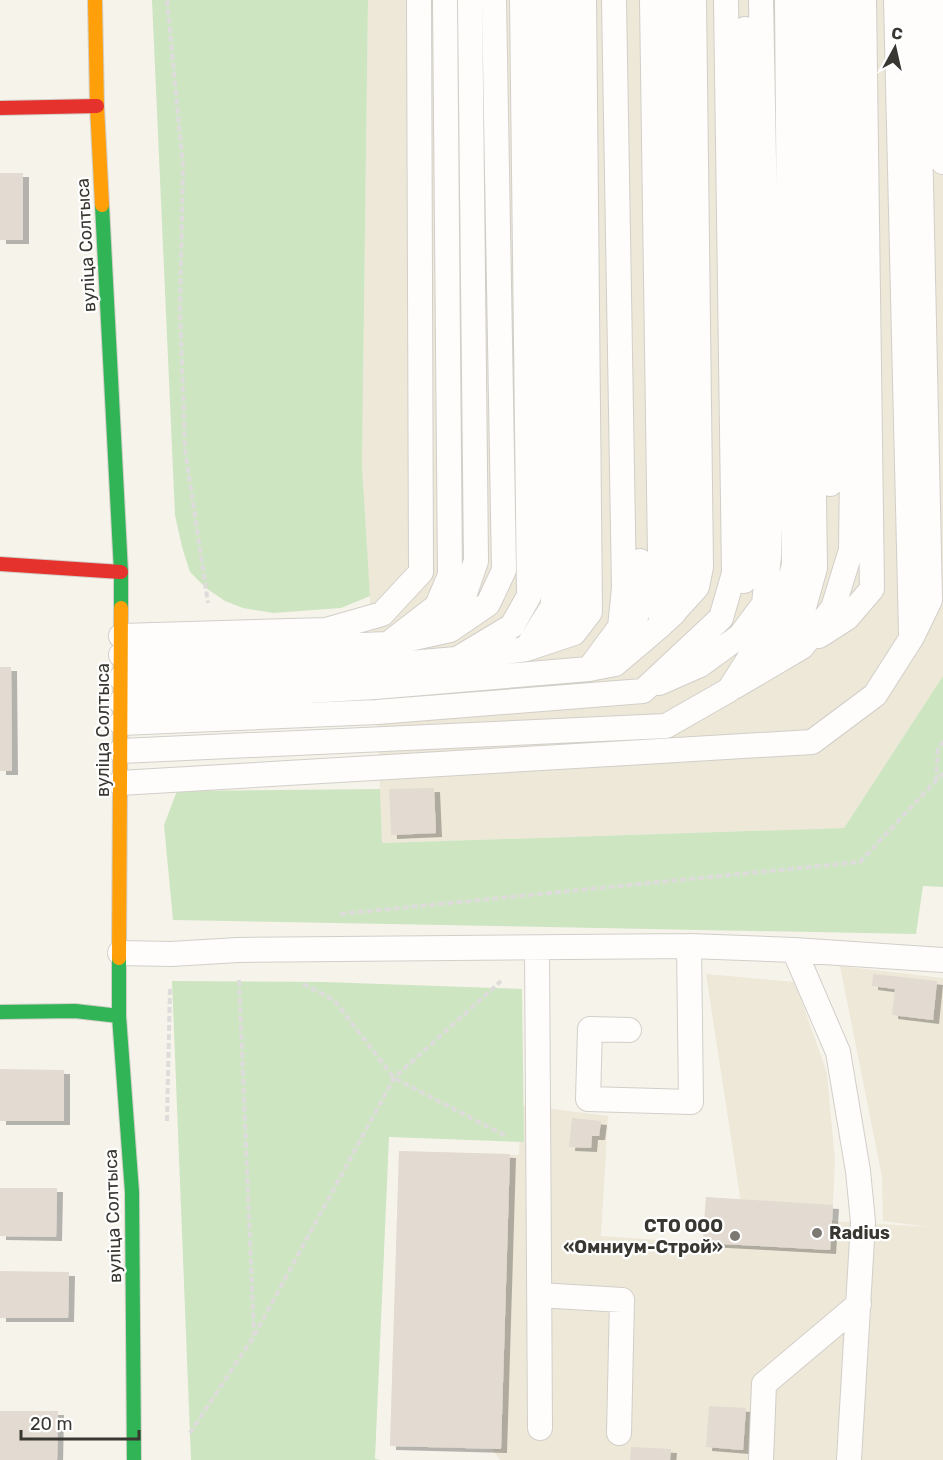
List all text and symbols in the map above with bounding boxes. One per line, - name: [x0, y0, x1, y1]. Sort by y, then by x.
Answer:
- north arrow: [865, 18, 925, 78]
- text: С: [890, 23, 904, 44]
- street label: вуліца Солтыса: [72, 177, 100, 313]
- street label: вуліца Солтыса: [92, 663, 114, 797]
- street label: вуліца Солтыса: [100, 1149, 126, 1283]
- place label: СТО ООО «Омниум-Строй»: [563, 1215, 723, 1258]
- place label: Radius: [829, 1222, 890, 1244]
- marker: Radius: [810, 1226, 824, 1240]
- marker: СТО ООО «Омниум-Строй»: [728, 1229, 742, 1243]
- scale bar: [21, 1403, 140, 1441]
- text: 20 m: [30, 1413, 72, 1435]

